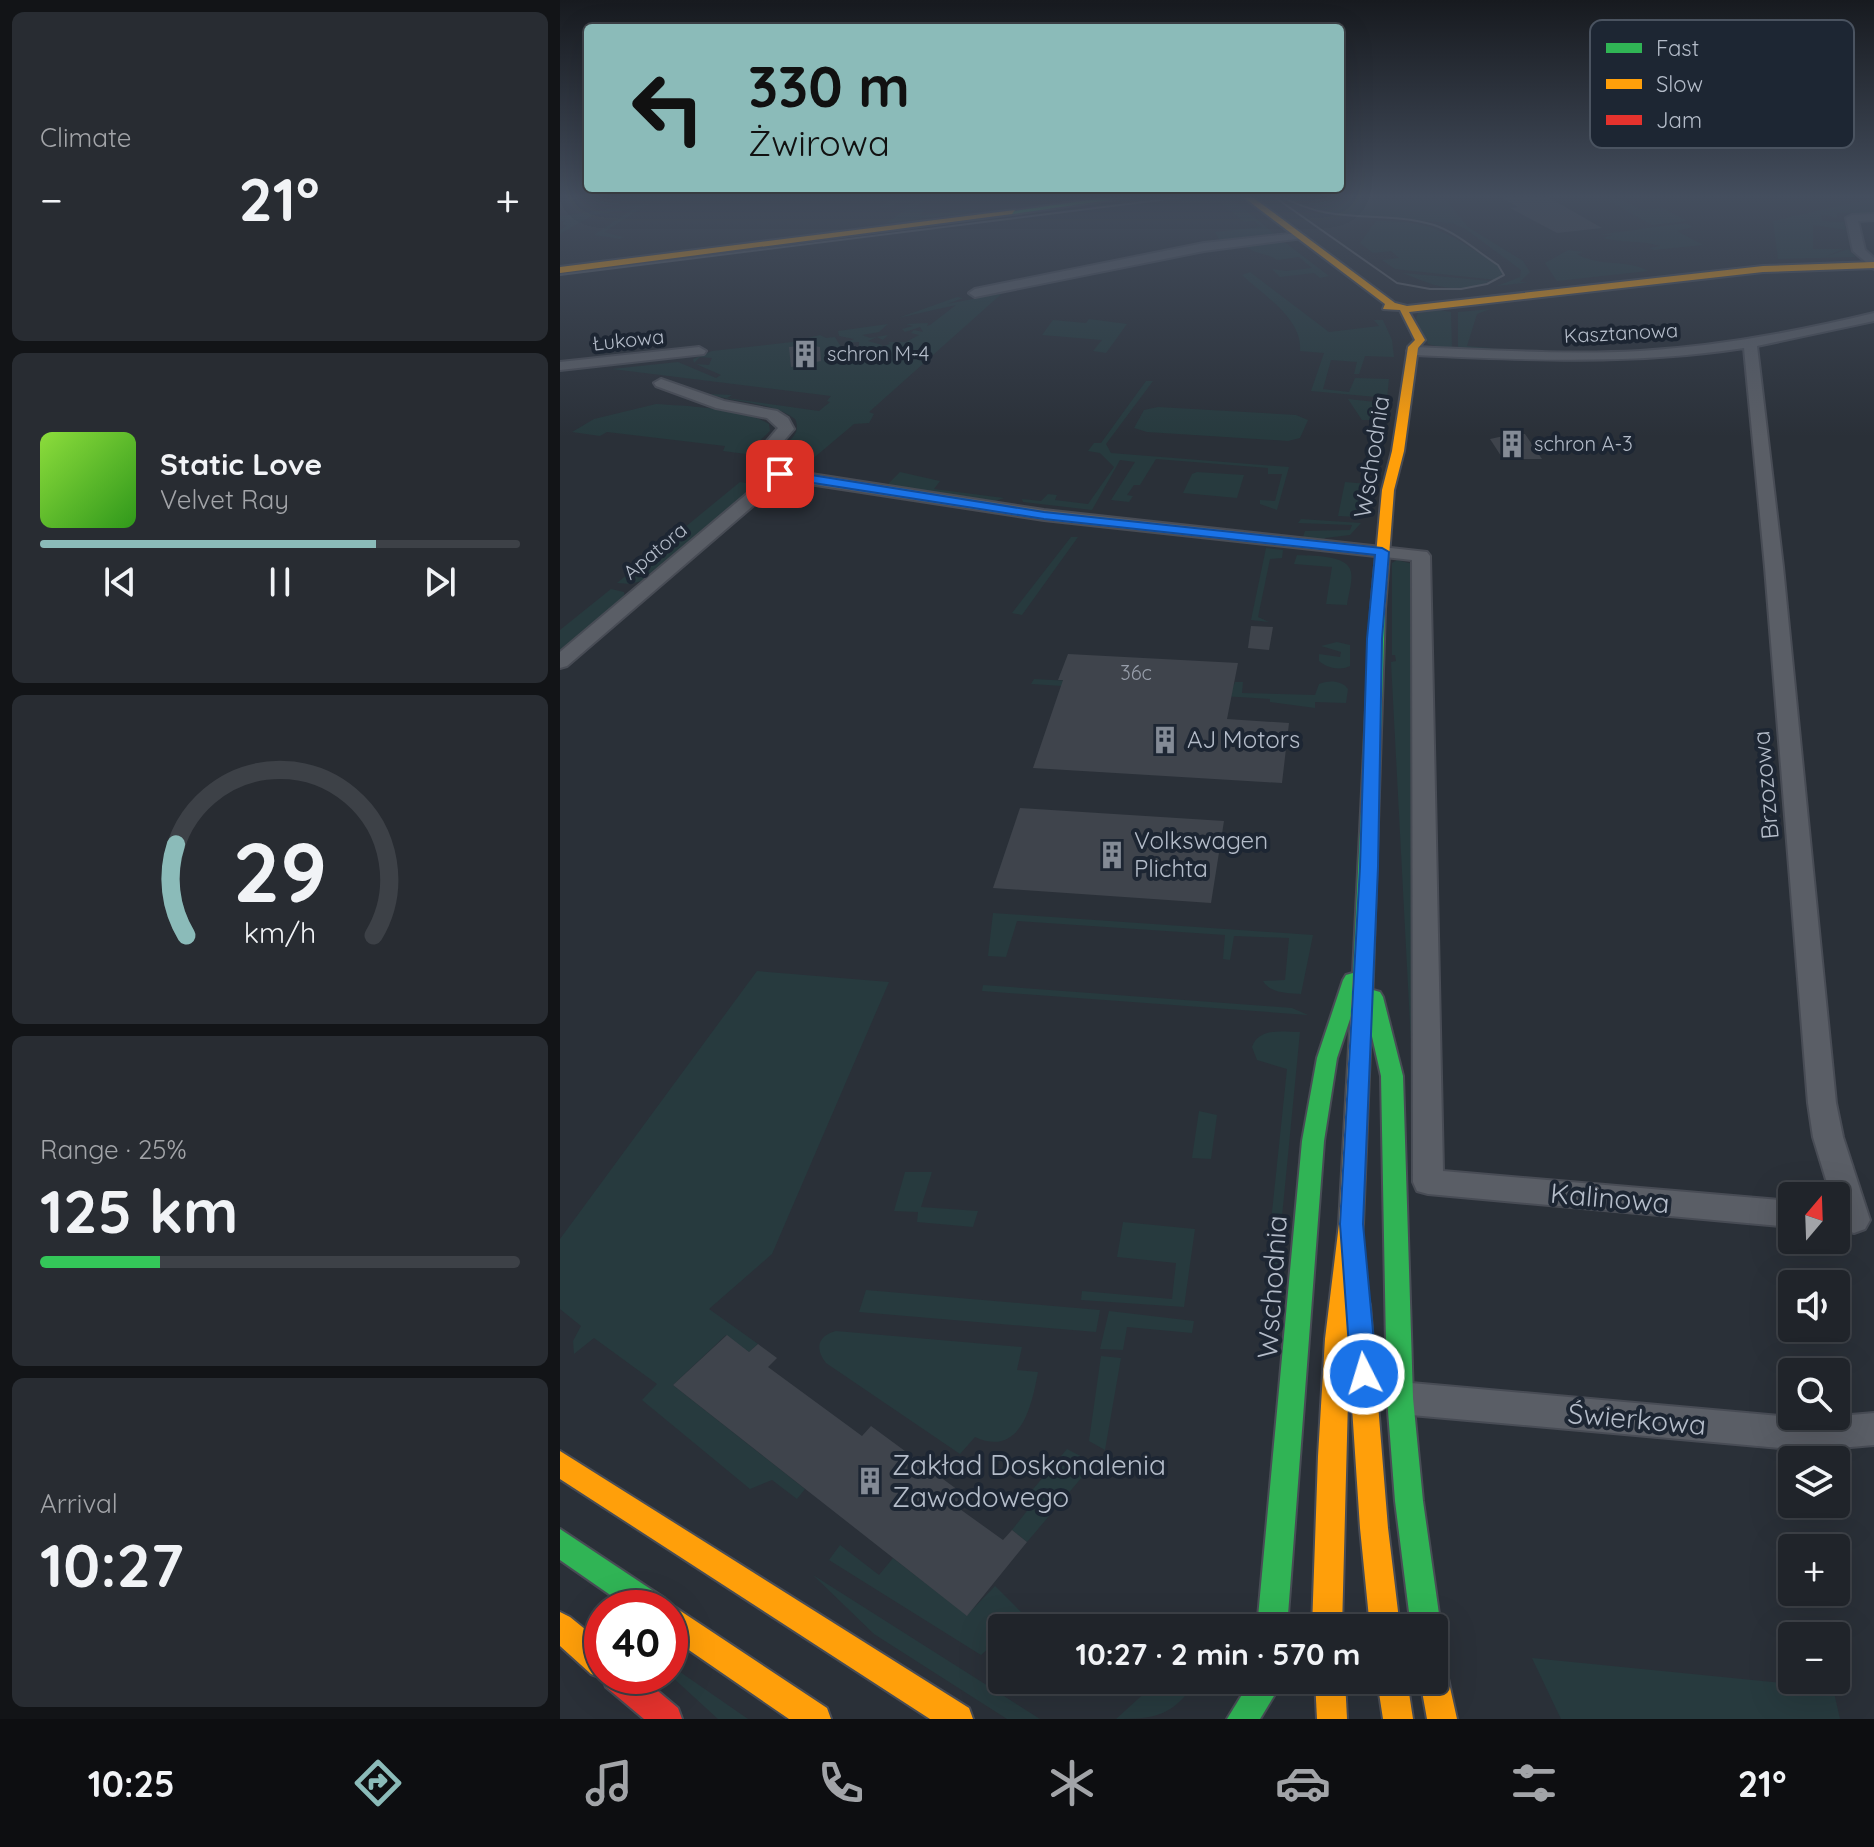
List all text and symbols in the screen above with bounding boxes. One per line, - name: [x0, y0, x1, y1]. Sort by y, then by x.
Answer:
- legend: [1590, 20, 1854, 148]
- text: Fast: [1656, 34, 1699, 62]
- text: 330 m: [748, 51, 910, 121]
- icon: left: [616, 56, 720, 160]
- text: Slow: [1656, 70, 1703, 98]
- text: Jam: [1656, 106, 1702, 134]
- text: Żwirowa: [748, 120, 890, 165]
- text: Climate: [40, 121, 131, 154]
- text: 21°: [239, 161, 320, 236]
- text: −: [40, 172, 63, 227]
- text: +: [495, 172, 520, 227]
- street label: Kasztanowa: [1563, 317, 1679, 348]
- street label: Łukowa: [591, 323, 665, 356]
- building icon: schron M-4: [790, 339, 820, 369]
- place label: schron M-4: [827, 341, 929, 366]
- street label: Wschodnia: [1347, 394, 1395, 520]
- building icon: schron A-3: [1497, 429, 1527, 459]
- place label: schron A-3: [1534, 431, 1633, 456]
- pin: [746, 440, 814, 508]
- text: Static Love: [160, 445, 322, 483]
- icon: arrive: [758, 452, 802, 496]
- text: Velvet Ray: [160, 483, 289, 516]
- street label: Apatora: [618, 517, 692, 584]
- icon: previous: [98, 560, 142, 604]
- icon: pause: [258, 560, 302, 604]
- icon: next: [418, 560, 462, 604]
- house number: 36c: [1120, 660, 1152, 685]
- place label: AJ Motors: [1187, 724, 1300, 754]
- building icon: AJ Motors: [1150, 725, 1180, 755]
- street label: Brzozowa: [1745, 730, 1785, 841]
- text: 29: [233, 818, 327, 922]
- place label: Volkswagen Plichta: [1134, 825, 1268, 883]
- building icon: Volkswagen Plichta: [1097, 840, 1127, 870]
- text: km/h: [244, 914, 316, 950]
- text: Range · 25%: [40, 1133, 187, 1166]
- text: 125 km: [40, 1173, 238, 1248]
- street label: Kalinowa: [1549, 1175, 1671, 1220]
- north arrow: [1778, 1182, 1850, 1254]
- map controls: [1778, 1182, 1850, 1694]
- street label: Wschodnia: [1249, 1214, 1294, 1360]
- button: sound: [1778, 1270, 1850, 1342]
- position arrow: [1322, 1332, 1406, 1416]
- button: search: [1778, 1358, 1850, 1430]
- street label: Świerkowa: [1566, 1395, 1708, 1442]
- button: layers: [1778, 1446, 1850, 1518]
- place label: Zakład Doskonalenia Zawodowego: [892, 1447, 1166, 1514]
- building icon: Zakład Doskonalenia Zawodowego: [855, 1466, 885, 1496]
- text: Arrival: [40, 1487, 118, 1520]
- text: 10:27: [40, 1527, 184, 1602]
- button: +: [1778, 1534, 1850, 1606]
- speed limit sign: 40: [584, 1590, 688, 1694]
- button: −: [1778, 1622, 1850, 1694]
- text: 10:27 · 2 min · 570 m: [1075, 1635, 1361, 1673]
- icon: directions: [350, 1755, 406, 1811]
- icon: music: [581, 1755, 637, 1811]
- icon: phone: [813, 1755, 869, 1811]
- icon: climate: [1044, 1755, 1100, 1811]
- icon: car: [1275, 1755, 1331, 1811]
- icon: filters: [1506, 1755, 1562, 1811]
- text: 10:25: [88, 1761, 175, 1806]
- text: 21°: [1738, 1761, 1786, 1806]

